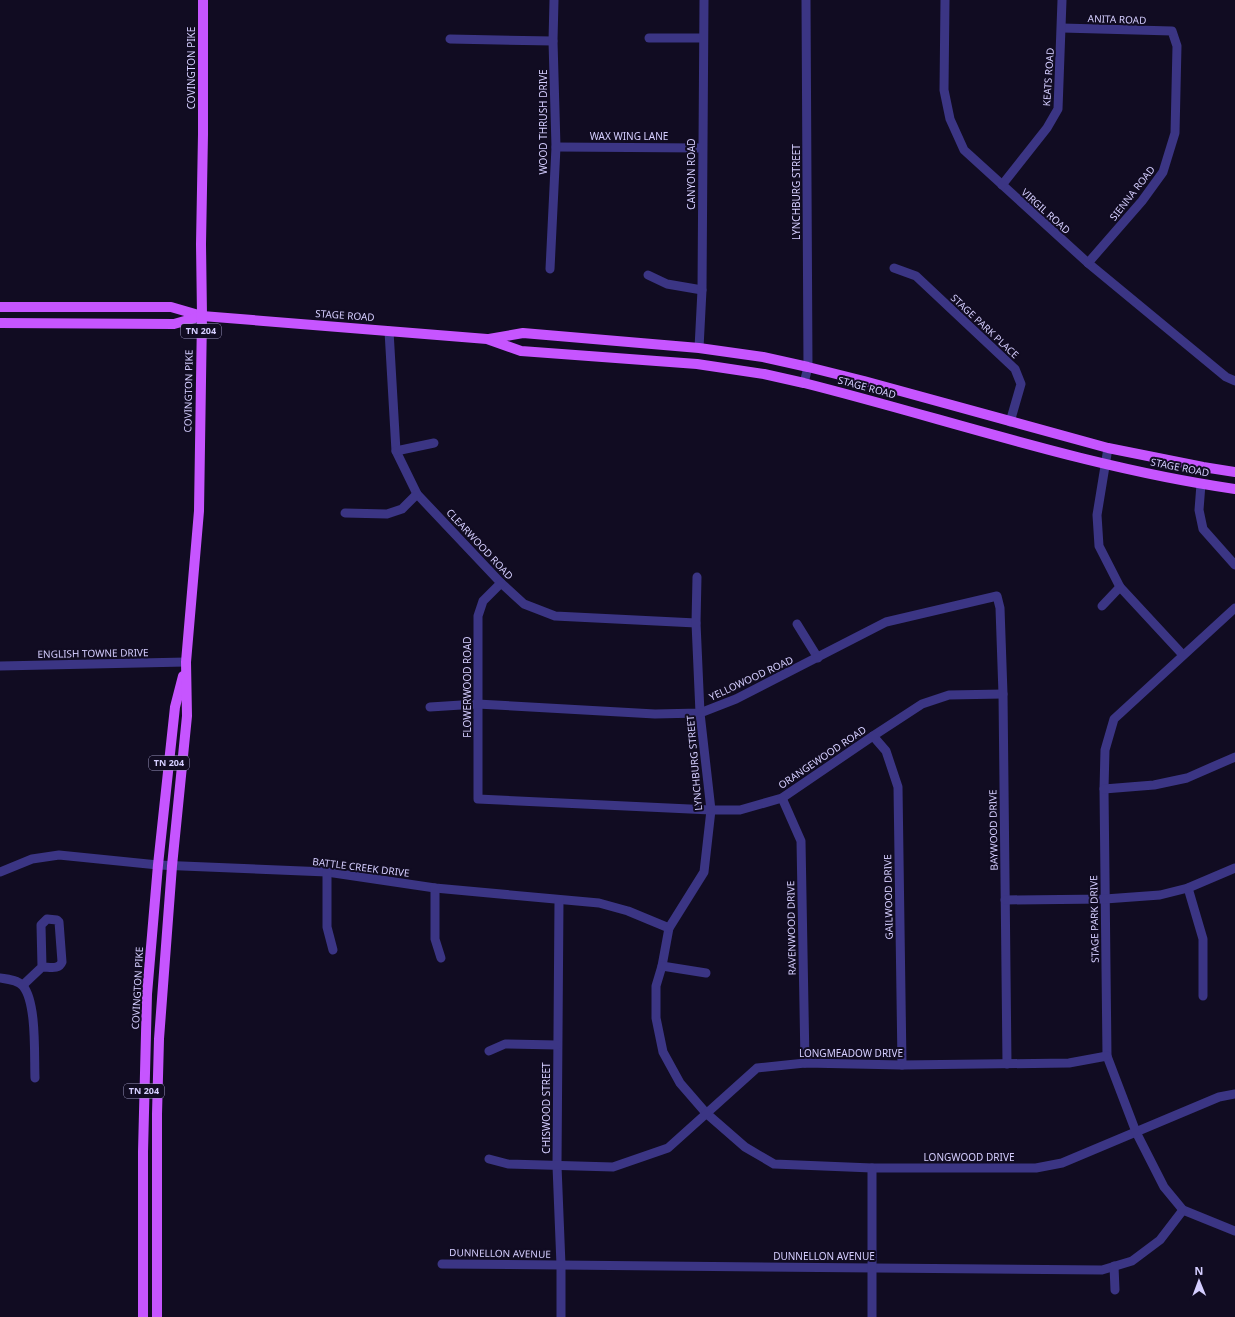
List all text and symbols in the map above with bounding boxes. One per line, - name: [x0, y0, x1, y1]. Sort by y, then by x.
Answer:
- street label: ANITA ROAD: [1087, 11, 1147, 27]
- street label: COVINGTON PIKE: [184, 27, 198, 109]
- street label: KEATS ROAD: [1039, 47, 1057, 107]
- street label: WOOD THRUSH DRIVE: [536, 69, 550, 175]
- street label: WAX WING LANE: [590, 129, 668, 143]
- street label: CANYON ROAD: [684, 138, 698, 210]
- street label: LYNCHBURG STREET: [789, 144, 803, 240]
- street label: SIENNA ROAD: [1106, 163, 1158, 223]
- street label: VIRGIL ROAD: [1018, 185, 1074, 237]
- street label: STAGE PARK PLACE: [948, 291, 1022, 361]
- street label: STAGE ROAD: [315, 306, 375, 324]
- road number: TN 204: [181, 324, 221, 338]
- street label: COVINGTON PIKE: [180, 350, 196, 432]
- street label: STAGE ROAD: [836, 373, 898, 401]
- street label: STAGE ROAD: [1149, 454, 1211, 480]
- street label: CLEARWOOD ROAD: [444, 506, 516, 582]
- street label: FLOWERWOOD ROAD: [460, 636, 474, 738]
- street label: ENGLISH TOWNE DRIVE: [37, 645, 149, 661]
- street label: YELLOWOOD ROAD: [707, 652, 795, 704]
- street label: LYNCHBURG STREET: [683, 714, 705, 811]
- street label: ORANGEWOOD ROAD: [775, 722, 869, 792]
- road number: TN 204: [149, 756, 189, 770]
- street label: BAYWOOD DRIVE: [985, 789, 1001, 871]
- street label: BATTLE CREEK DRIVE: [312, 854, 410, 880]
- street label: GAILWOOD DRIVE: [880, 854, 896, 940]
- street label: STAGE PARK DRIVE: [1086, 875, 1102, 963]
- street label: RAVENWOOD DRIVE: [783, 881, 799, 975]
- street label: COVINGTON PIKE: [128, 946, 146, 1030]
- street label: LONGMEADOW DRIVE: [799, 1046, 903, 1060]
- street label: CHISWOOD STREET: [539, 1062, 553, 1154]
- road number: TN 204: [124, 1084, 164, 1098]
- street label: LONGWOOD DRIVE: [924, 1150, 1014, 1164]
- street label: DUNNELLON AVENUE: [449, 1245, 551, 1261]
- street label: DUNNELLON AVENUE: [773, 1249, 875, 1263]
- north arrow: [1179, 1261, 1219, 1301]
- text: N: [1194, 1263, 1203, 1278]

